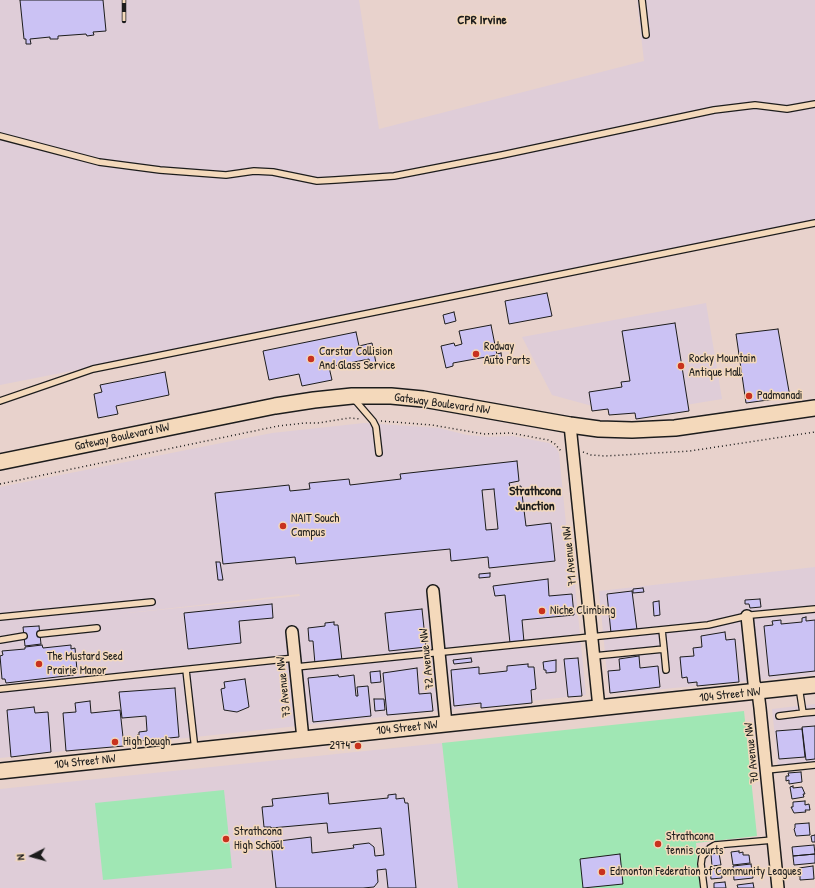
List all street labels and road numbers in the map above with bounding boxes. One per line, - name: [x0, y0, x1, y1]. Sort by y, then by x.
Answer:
- street label: Gateway Boulevard NW: [393, 390, 491, 418]
- street label: Gateway Boulevard NW: [73, 420, 171, 454]
- street label: 71 Avenue NW: [560, 525, 580, 587]
- street label: 72 Avenue NW: [417, 628, 437, 690]
- street label: 73 Avenue NW: [274, 656, 294, 718]
- street label: 104 Street NW: [699, 685, 761, 705]
- street label: 104 Street NW: [376, 718, 438, 738]
- street label: 70 Avenue NW: [742, 722, 762, 784]
- street label: 104 Street NW: [54, 752, 116, 772]

